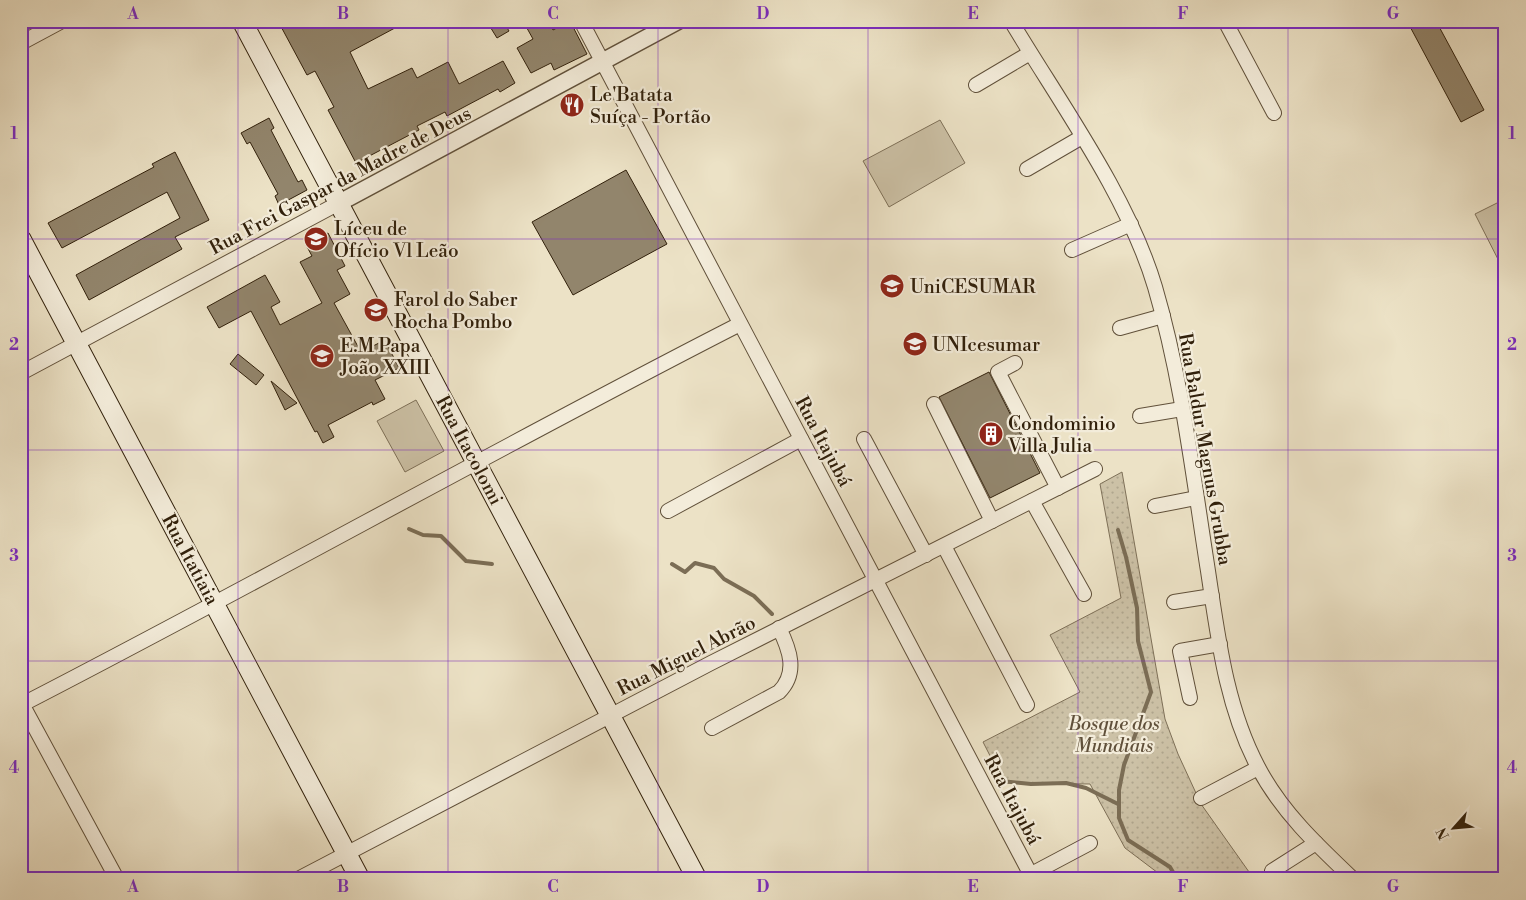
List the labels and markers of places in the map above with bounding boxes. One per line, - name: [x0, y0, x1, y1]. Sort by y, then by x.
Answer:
- place label: Le'Batata Suíça - Portão: [590, 83, 711, 129]
- restaurant icon: Le'Batata Suíça - Portão: [559, 92, 585, 118]
- place label: Líceu de Ofício Vl Leão: [334, 217, 459, 263]
- school or university icon: Líceu de Ofício Vl Leão: [303, 226, 329, 252]
- school or university icon: UniCESUMAR: [879, 273, 905, 299]
- place label: UniCESUMAR: [910, 275, 1036, 299]
- place label: Farol do Saber Rocha Pombo: [394, 288, 518, 334]
- school or university icon: Farol do Saber Rocha Pombo: [363, 297, 389, 323]
- school or university icon: UNIcesumar: [902, 331, 928, 357]
- place label: UNIcesumar: [932, 333, 1040, 357]
- place label: E.M Papa João XXIII: [339, 334, 430, 380]
- school or university icon: E.M Papa João XXIII: [309, 343, 335, 369]
- place label: Condominio Villa Julia: [1007, 412, 1116, 458]
- building icon: Condominio Villa Julia: [978, 421, 1004, 447]

